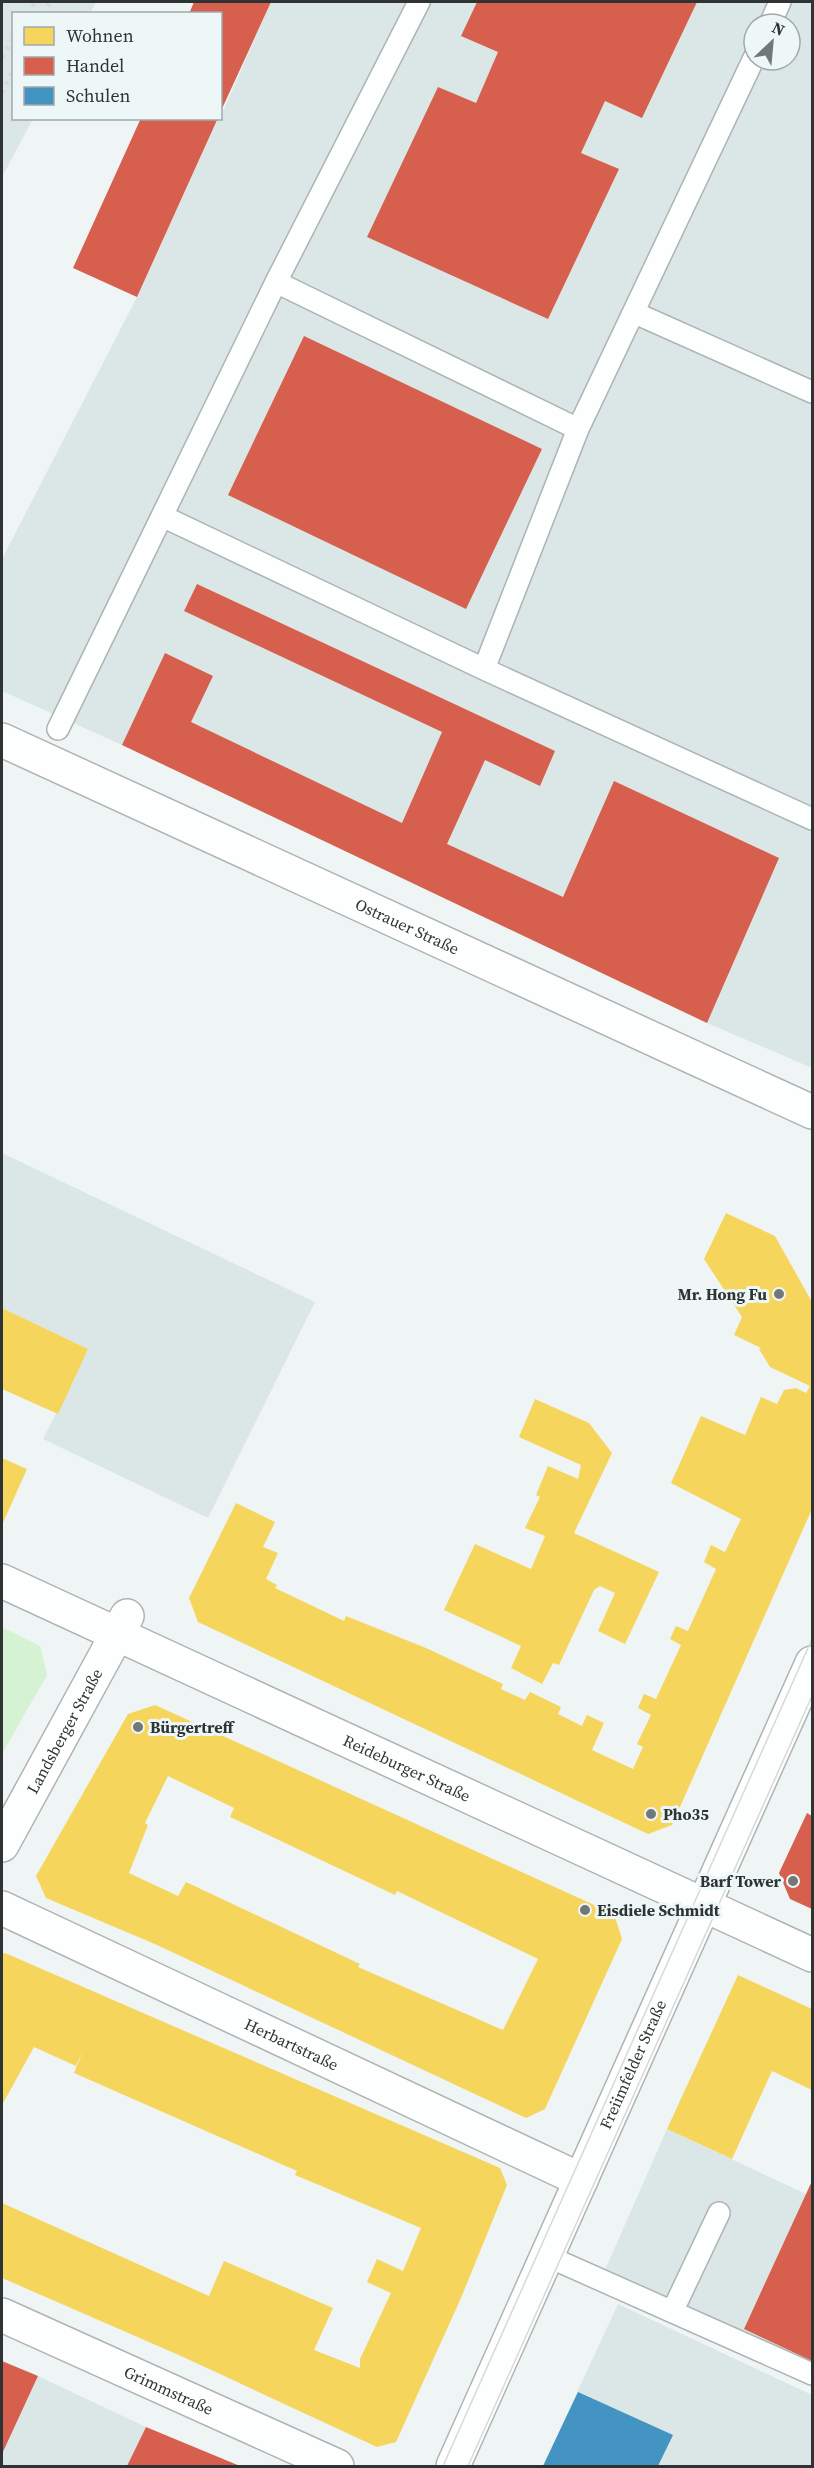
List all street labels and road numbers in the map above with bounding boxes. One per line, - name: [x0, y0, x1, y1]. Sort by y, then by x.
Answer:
- street label: Ostrauer Straße: [352, 893, 463, 959]
- street label: Landsberger Straße: [21, 1664, 107, 1797]
- street label: Reideburger Straße: [340, 1729, 474, 1807]
- street label: Freiimfelder Straße: [594, 1996, 671, 2132]
- street label: Herbartstraße: [241, 2013, 342, 2076]
- street label: Grimmstraße: [121, 2360, 217, 2420]

